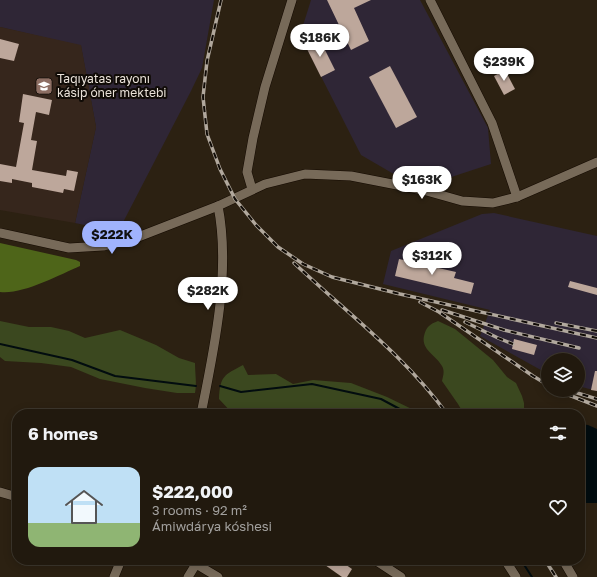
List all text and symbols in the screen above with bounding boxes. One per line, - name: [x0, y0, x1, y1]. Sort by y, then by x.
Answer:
- pin: $186K: [292, 24, 348, 58]
- text: $186K: [299, 29, 341, 45]
- pin: $239K: [476, 48, 532, 82]
- text: $239K: [483, 53, 525, 69]
- place label: Taqıyatas rayonı kásip óner mektebi: [57, 71, 167, 100]
- school or university icon: Taqıyatas rayonı kásip óner mektebi: [34, 76, 54, 96]
- pin: $163K: [394, 166, 450, 200]
- text: $163K: [401, 171, 443, 187]
- pin: $222K: [84, 221, 140, 255]
- text: $222K: [91, 226, 133, 242]
- pin: $312K: [404, 242, 460, 276]
- text: $312K: [412, 247, 452, 263]
- pin: $282K: [180, 277, 236, 311]
- text: $282K: [187, 282, 229, 298]
- map controls: [541, 353, 585, 397]
- button: layers: [541, 353, 585, 397]
- icon: filters: [547, 422, 569, 444]
- text: 6 homes: [28, 423, 98, 444]
- text: $222,000: [152, 481, 233, 502]
- icon: home: [60, 483, 108, 531]
- icon: heart: [547, 496, 569, 518]
- text: 3 rooms · 92 m²: [152, 502, 247, 518]
- text: Ámiwdárya kóshesi: [152, 518, 272, 534]

